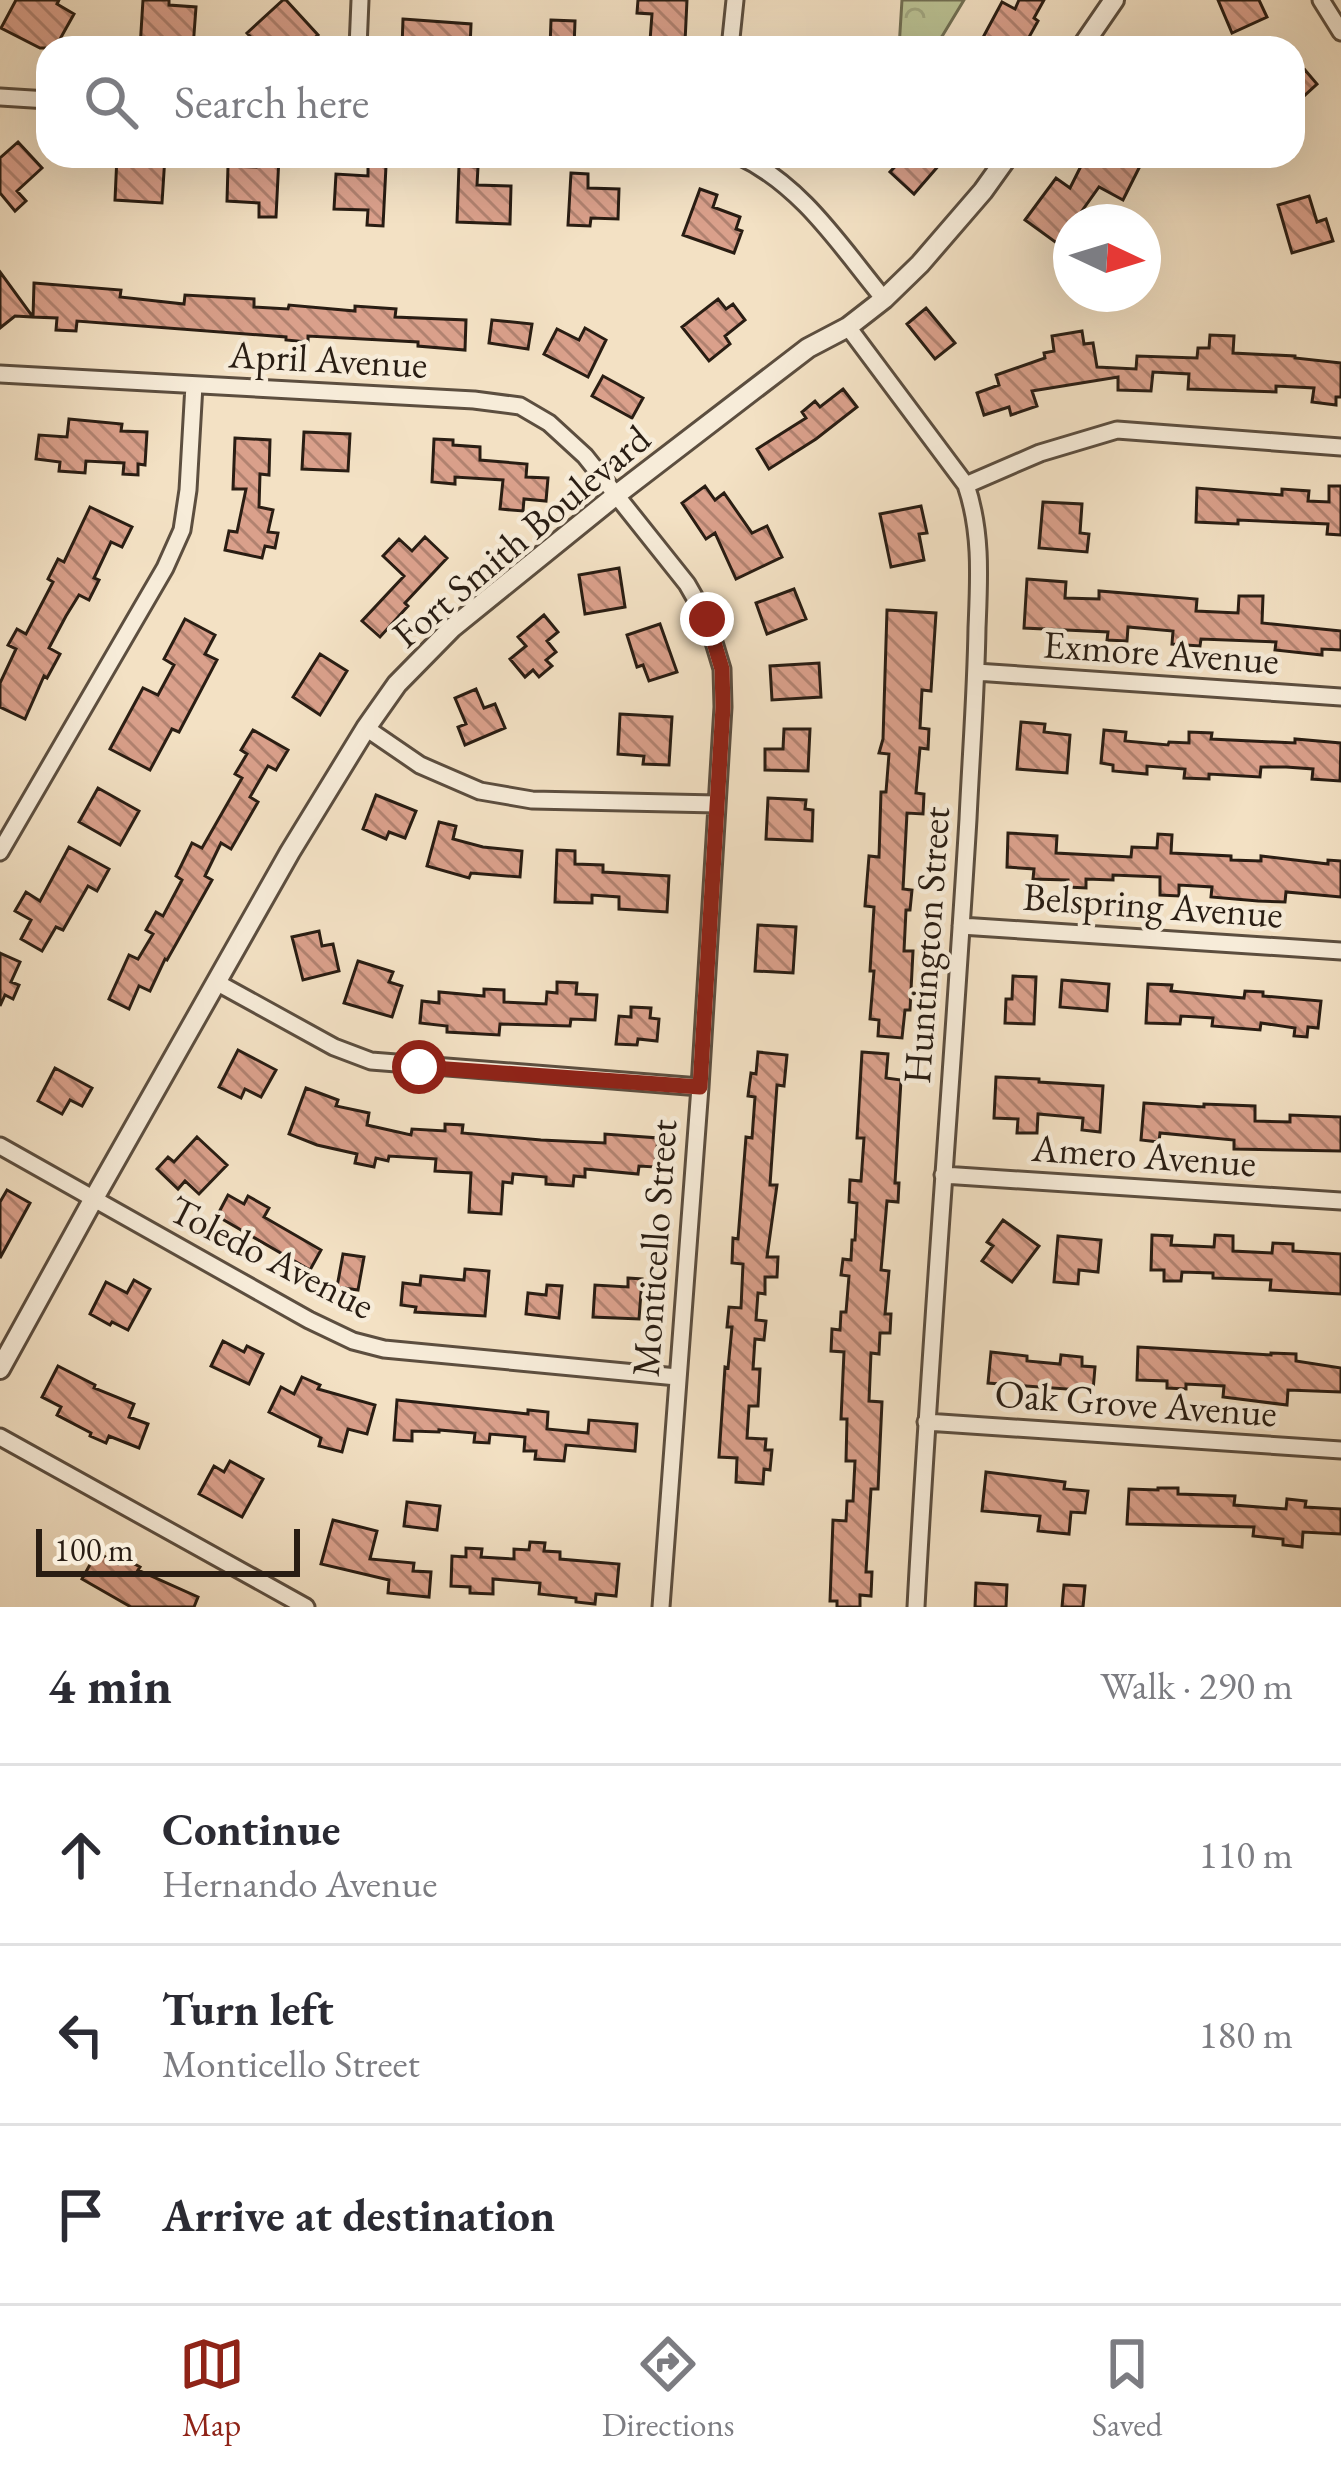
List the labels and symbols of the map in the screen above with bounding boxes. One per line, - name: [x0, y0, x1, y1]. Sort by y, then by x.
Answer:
- north arrow: [1053, 204, 1161, 312]
- street label: April Avenue: [226, 328, 429, 390]
- street label: Fort Smith Boulevard: [381, 413, 661, 659]
- route end: [680, 592, 734, 646]
- street label: Exmore Avenue: [1041, 618, 1281, 686]
- street label: Huntington Street: [891, 805, 961, 1085]
- street label: Belspring Avenue: [1021, 870, 1285, 940]
- route start: [392, 1040, 446, 1094]
- street label: Monticello Street: [620, 1118, 688, 1378]
- street label: Amero Avenue: [1029, 1122, 1258, 1188]
- street label: Toledo Avenue: [161, 1183, 383, 1331]
- street label: Oak Grove Avenue: [993, 1368, 1279, 1438]
- scale bar: [36, 1523, 300, 1576]

